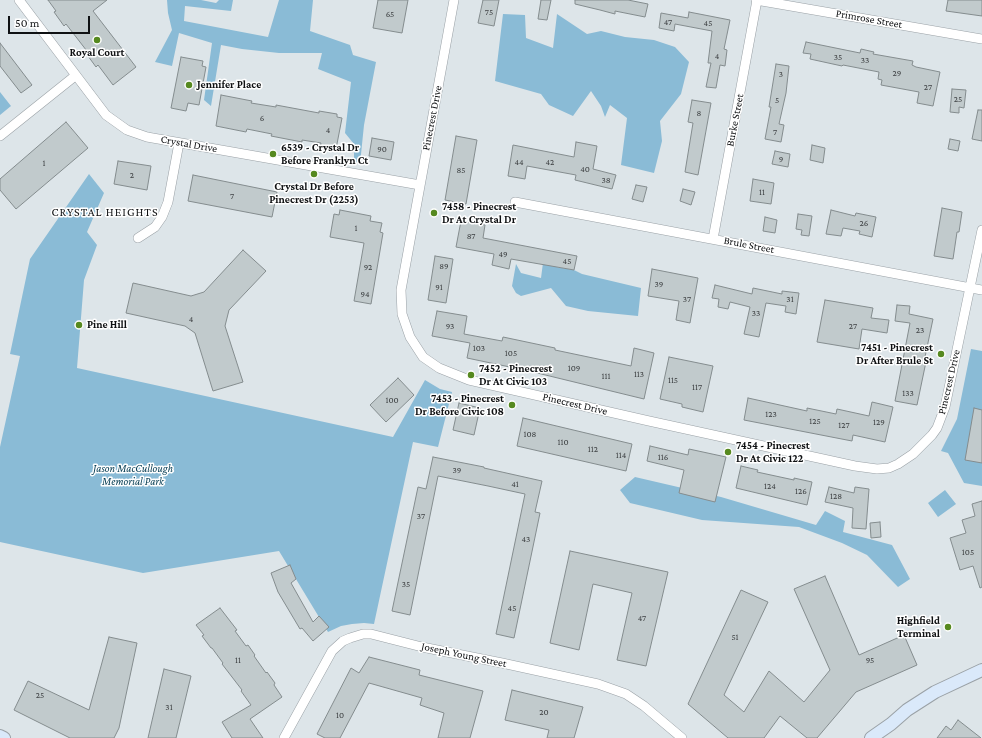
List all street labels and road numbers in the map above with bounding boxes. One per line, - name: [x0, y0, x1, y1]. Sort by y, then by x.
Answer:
- street label: Primrose Street: [835, 7, 903, 31]
- street label: Pinecrest Drive: [419, 84, 445, 152]
- street label: Burke Street: [723, 92, 747, 148]
- street label: Crystal Drive: [160, 133, 218, 155]
- street label: Brule Street: [723, 234, 775, 256]
- street label: Pinecrest Drive: [935, 348, 963, 416]
- street label: Pinecrest Drive: [541, 390, 609, 418]
- street label: Joseph Young Street: [420, 639, 508, 671]

